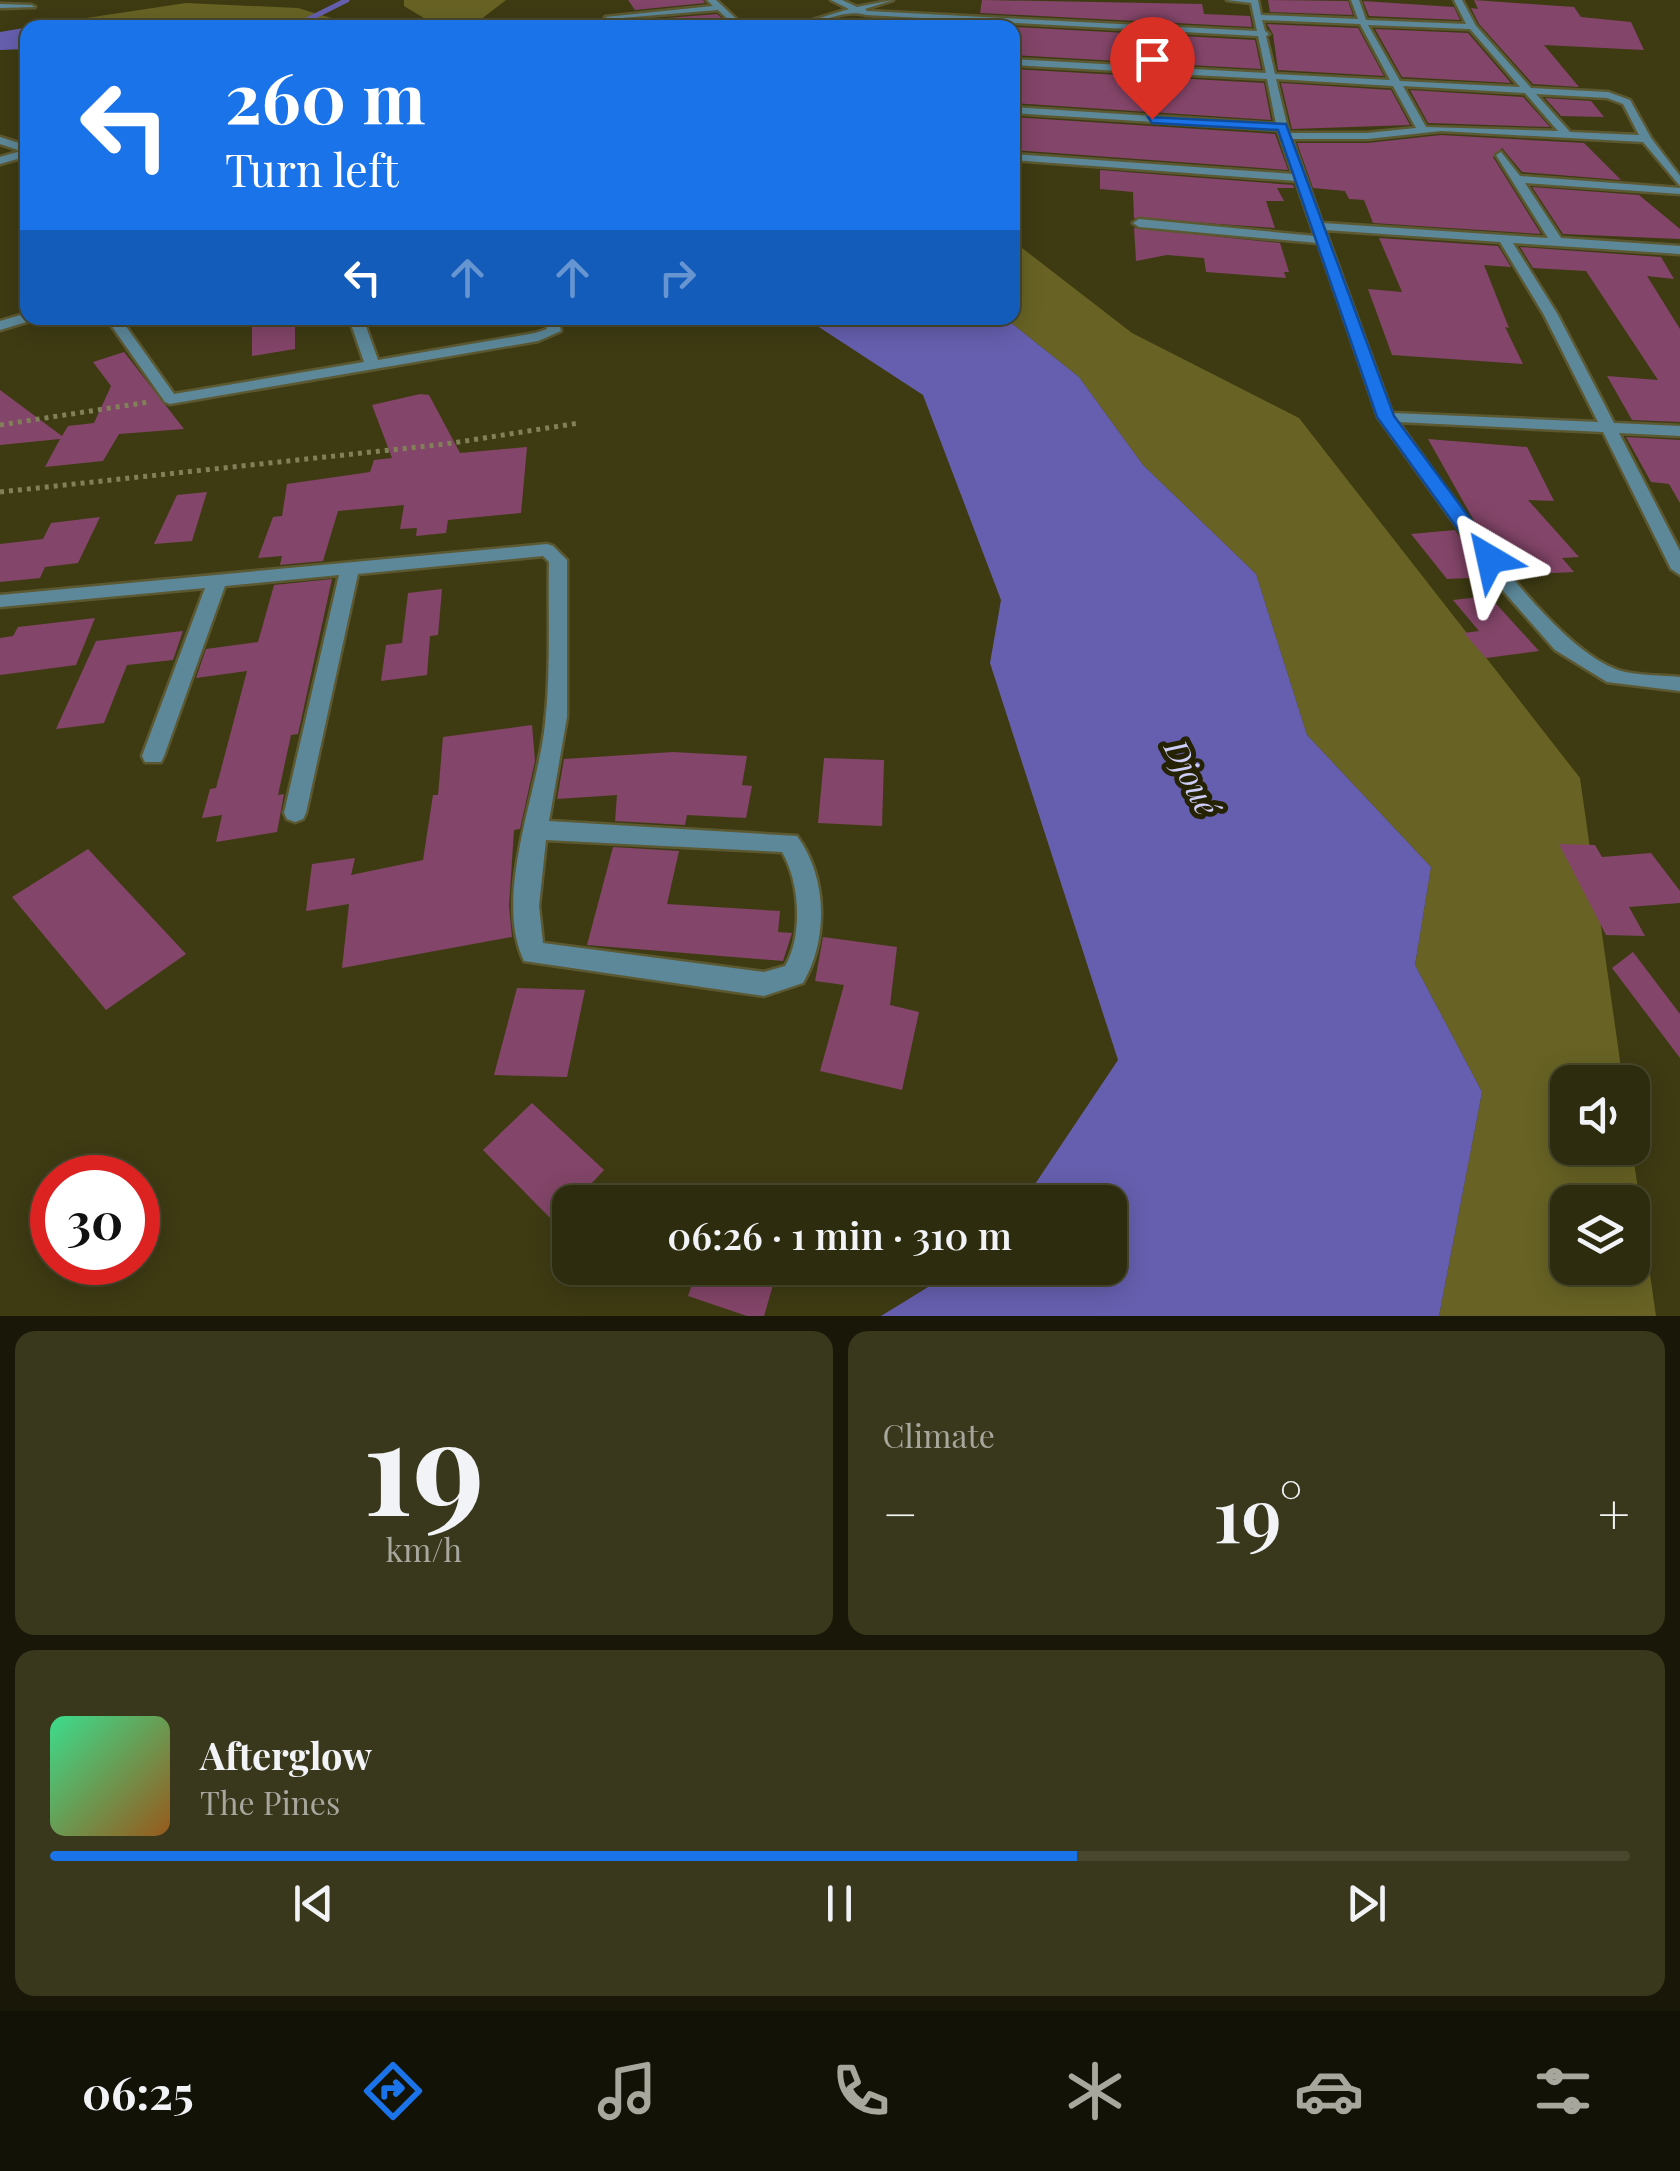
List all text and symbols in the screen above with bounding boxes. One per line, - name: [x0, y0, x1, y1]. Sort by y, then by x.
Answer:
- pin: [1110, 17, 1195, 120]
- icon: arrive: [1125, 32, 1180, 87]
- text: 260 m: [225, 48, 426, 142]
- icon: left: [60, 60, 190, 190]
- text: Turn left: [225, 138, 399, 198]
- icon: left: [335, 250, 390, 305]
- icon: ahead: [440, 250, 495, 305]
- icon: ahead: [545, 250, 600, 305]
- icon: right: [650, 250, 705, 305]
- position arrow: [1438, 507, 1542, 611]
- water label: Djoué: [1156, 731, 1231, 824]
- map controls: [1550, 1065, 1650, 1285]
- button: sound: [1550, 1065, 1650, 1165]
- speed limit sign: 30: [30, 1155, 160, 1285]
- button: layers: [1550, 1185, 1650, 1285]
- text: 06:26 · 1 min · 310 m: [667, 1209, 1012, 1260]
- text: 19: [363, 1375, 485, 1549]
- text: Climate: [883, 1413, 995, 1456]
- text: 19°: [1213, 1462, 1303, 1562]
- text: −: [883, 1475, 918, 1549]
- text: +: [1598, 1475, 1630, 1549]
- text: km/h: [385, 1527, 462, 1570]
- text: Afterglow: [200, 1729, 372, 1780]
- text: The Pines: [200, 1780, 340, 1823]
- icon: previous: [286, 1876, 341, 1931]
- icon: pause: [812, 1876, 867, 1931]
- icon: next: [1339, 1876, 1394, 1931]
- icon: directions: [358, 2056, 428, 2126]
- icon: music: [592, 2056, 662, 2126]
- icon: phone: [826, 2056, 896, 2126]
- icon: climate: [1060, 2056, 1130, 2126]
- icon: car: [1294, 2056, 1364, 2126]
- icon: filters: [1528, 2056, 1598, 2126]
- text: 06:25: [82, 2061, 194, 2121]

